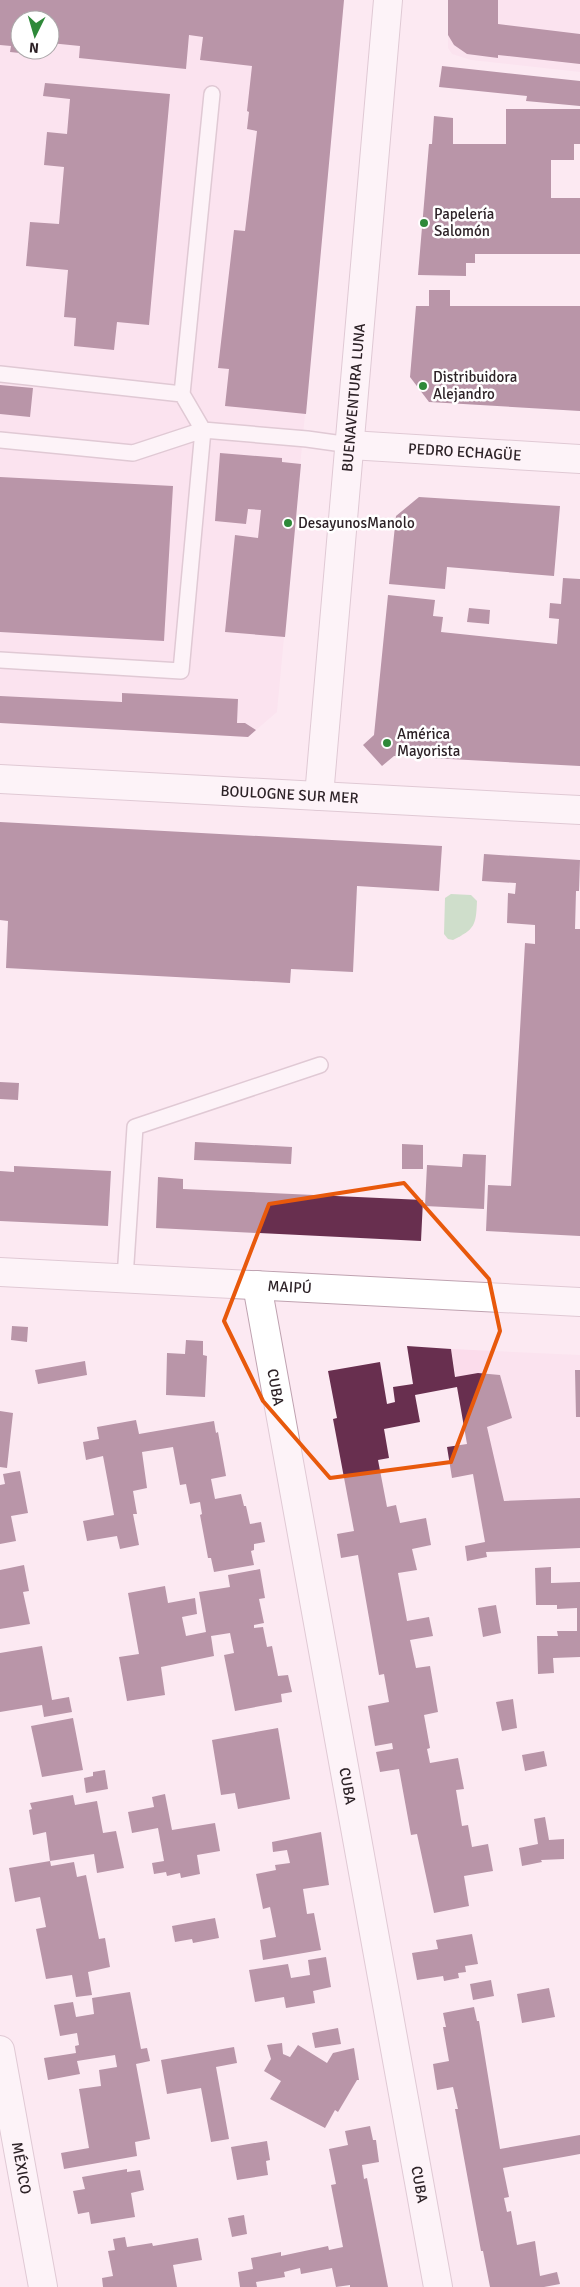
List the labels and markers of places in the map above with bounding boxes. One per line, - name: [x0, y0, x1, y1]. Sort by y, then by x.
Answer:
- place label: Papelería Salomón: [434, 205, 494, 240]
- marker: Papelería Salomón: [418, 217, 430, 229]
- place label: Distribuidora Alejandro: [433, 368, 517, 403]
- marker: Distribuidora Alejandro: [417, 380, 429, 392]
- place label: DesayunosManolo: [298, 514, 415, 532]
- marker: DesayunosManolo: [282, 517, 294, 529]
- place label: América Mayorista: [397, 725, 460, 760]
- marker: América Mayorista: [381, 737, 393, 749]

